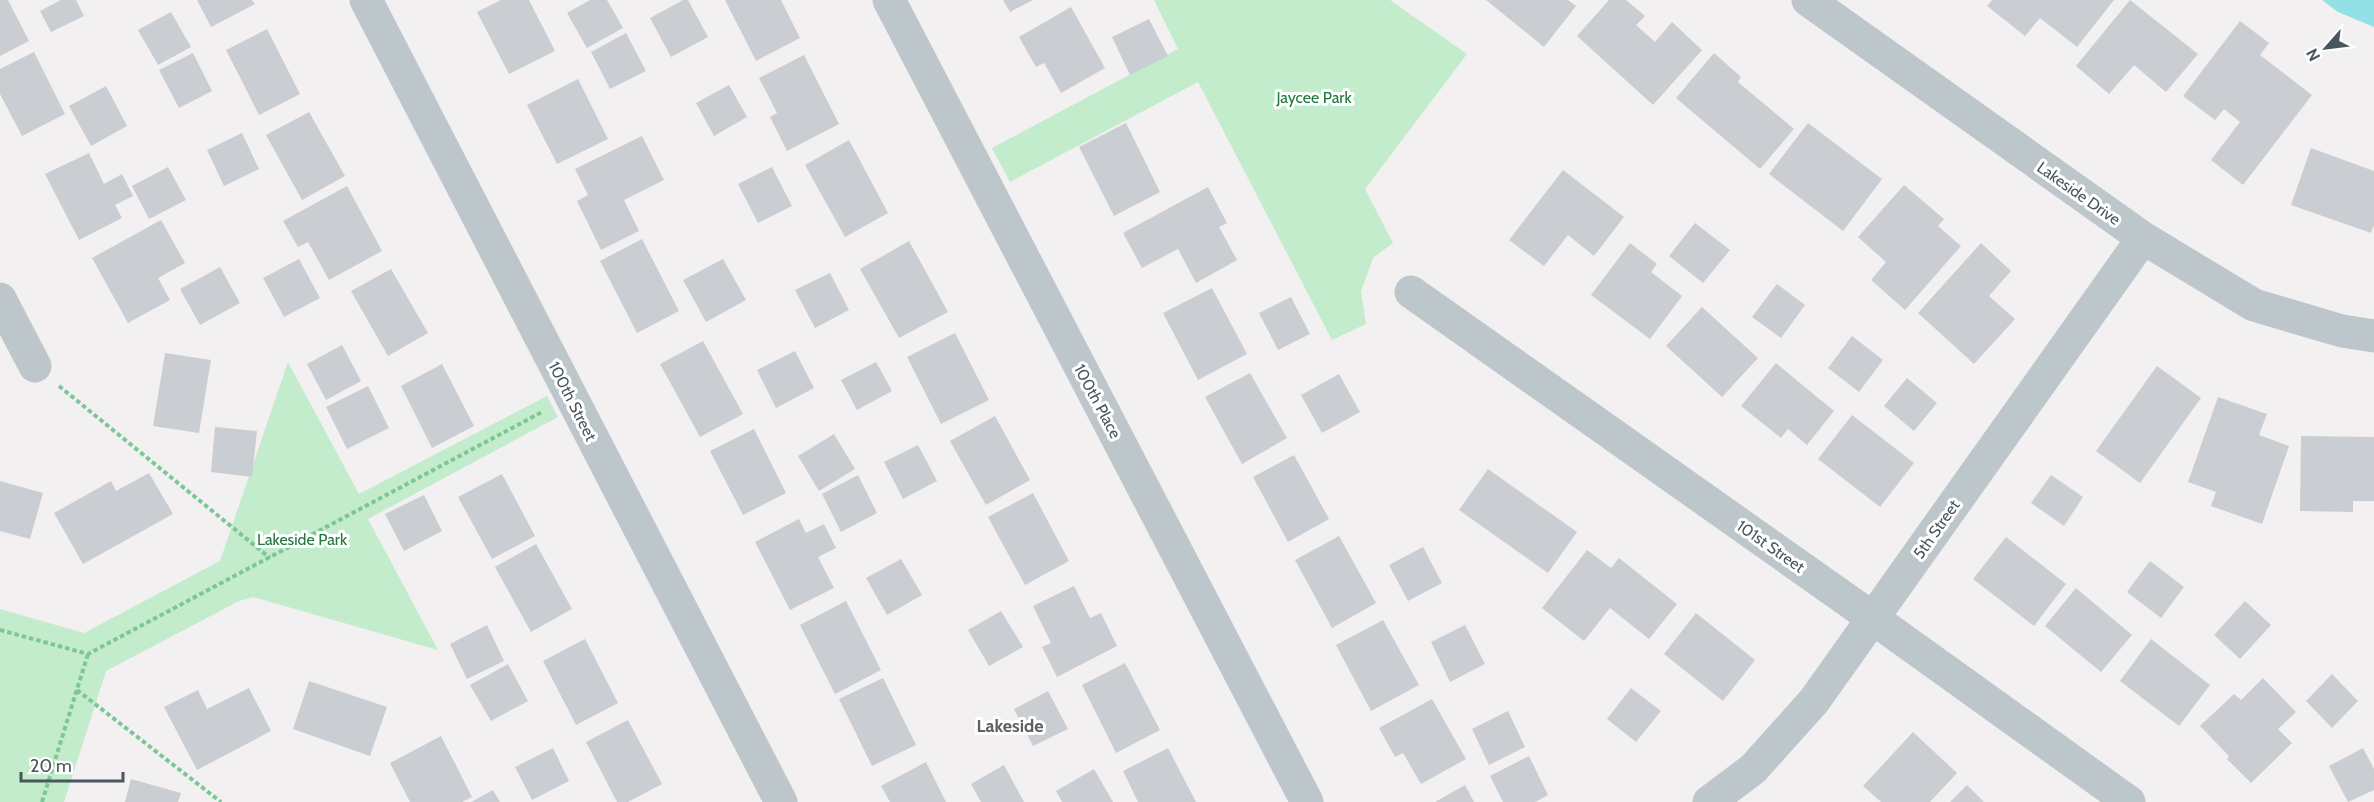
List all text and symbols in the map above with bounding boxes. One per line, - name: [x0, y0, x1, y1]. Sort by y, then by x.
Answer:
- north arrow: [2296, 18, 2356, 78]
- text: N: [2302, 45, 2324, 64]
- park label: Jaycee Park: [1275, 88, 1352, 107]
- street label: Lakeside Drive: [2033, 158, 2124, 229]
- street label: 100th Street: [544, 358, 601, 445]
- street label: 100th Place: [1070, 361, 1125, 441]
- street label: 5th Street: [1909, 496, 1964, 562]
- street label: 101st Street: [1733, 516, 1809, 577]
- park label: Lakeside Park: [257, 530, 348, 549]
- district label: Lakeside: [976, 715, 1044, 737]
- scale bar: [21, 745, 123, 783]
- text: 20 m: [30, 755, 72, 777]

